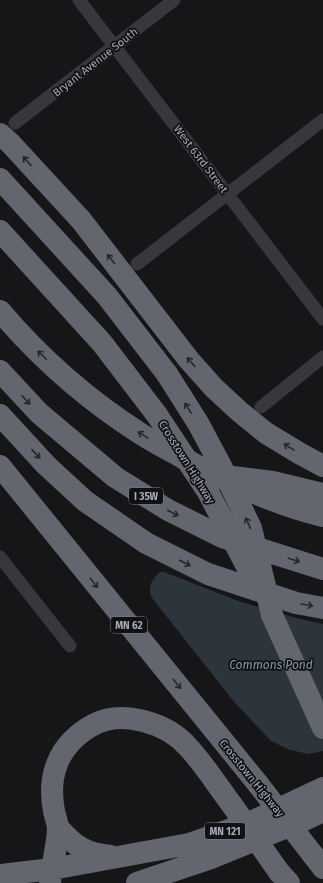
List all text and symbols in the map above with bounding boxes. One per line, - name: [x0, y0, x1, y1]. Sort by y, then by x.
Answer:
- street label: Bryant Avenue South: [50, 25, 140, 100]
- street label: West 63rd Street: [171, 123, 230, 196]
- one-way arrow: [22, 156, 32, 166]
- one-way arrow: [107, 254, 116, 265]
- one-way arrow: [37, 350, 47, 359]
- one-way arrow: [187, 357, 196, 367]
- one-way arrow: [22, 395, 31, 405]
- one-way arrow: [184, 402, 192, 414]
- street label: Crosstown Highway: [156, 418, 218, 507]
- one-way arrow: [137, 431, 149, 439]
- one-way arrow: [284, 443, 295, 451]
- one-way arrow: [31, 448, 40, 458]
- road number: I 35W: [129, 488, 163, 504]
- one-way arrow: [167, 510, 179, 517]
- one-way arrow: [244, 518, 251, 530]
- one-way arrow: [287, 557, 300, 564]
- one-way arrow: [179, 560, 191, 567]
- one-way arrow: [90, 578, 99, 589]
- one-way arrow: [300, 601, 313, 609]
- road number: MN 62: [111, 617, 147, 633]
- water label: Commons Pond: [229, 658, 313, 672]
- one-way arrow: [172, 679, 181, 690]
- street label: Crosstown Highway: [216, 737, 287, 820]
- road number: MN 121: [205, 823, 245, 839]

